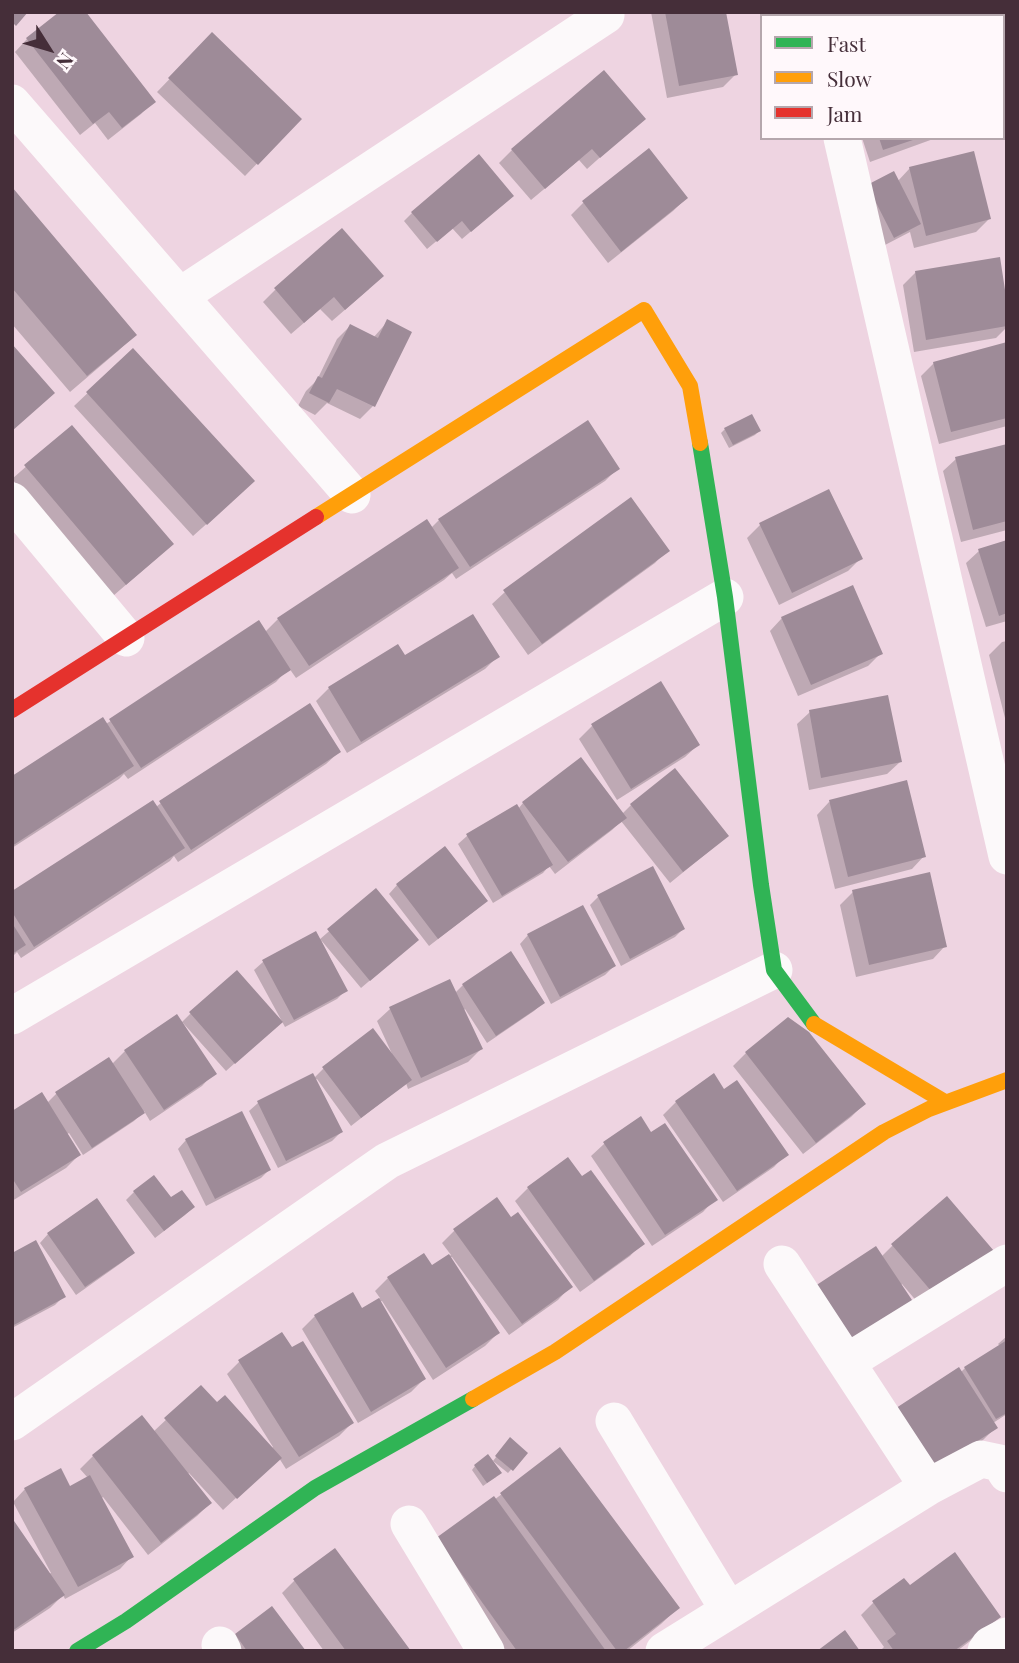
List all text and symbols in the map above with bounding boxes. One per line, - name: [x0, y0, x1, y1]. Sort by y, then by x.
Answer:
- north arrow: [14, 14, 84, 84]
- legend: [760, 14, 1005, 140]
- text: Fast: [827, 29, 866, 57]
- text: N: [51, 48, 80, 75]
- text: Slow: [827, 64, 872, 92]
- text: Jam: [827, 99, 863, 127]

